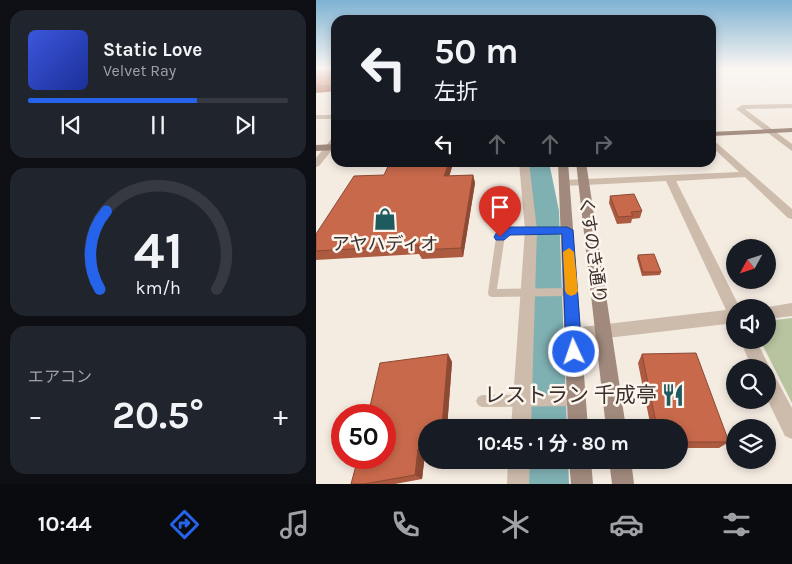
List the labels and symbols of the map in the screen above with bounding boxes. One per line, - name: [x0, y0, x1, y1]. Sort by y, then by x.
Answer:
- pin: [479, 186, 521, 237]
- street label: くすのき通り: [575, 195, 611, 305]
- shop icon: アヤハディオ: [372, 206, 398, 232]
- place label: アヤハディオ: [332, 233, 438, 255]
- north arrow: [726, 239, 776, 289]
- position arrow: [547, 325, 599, 377]
- restaurant icon: レストラン 千成亭: [660, 382, 686, 408]
- place label: レストラン 千成亭: [484, 383, 657, 407]
- speed limit sign: 50: [331, 404, 396, 469]

